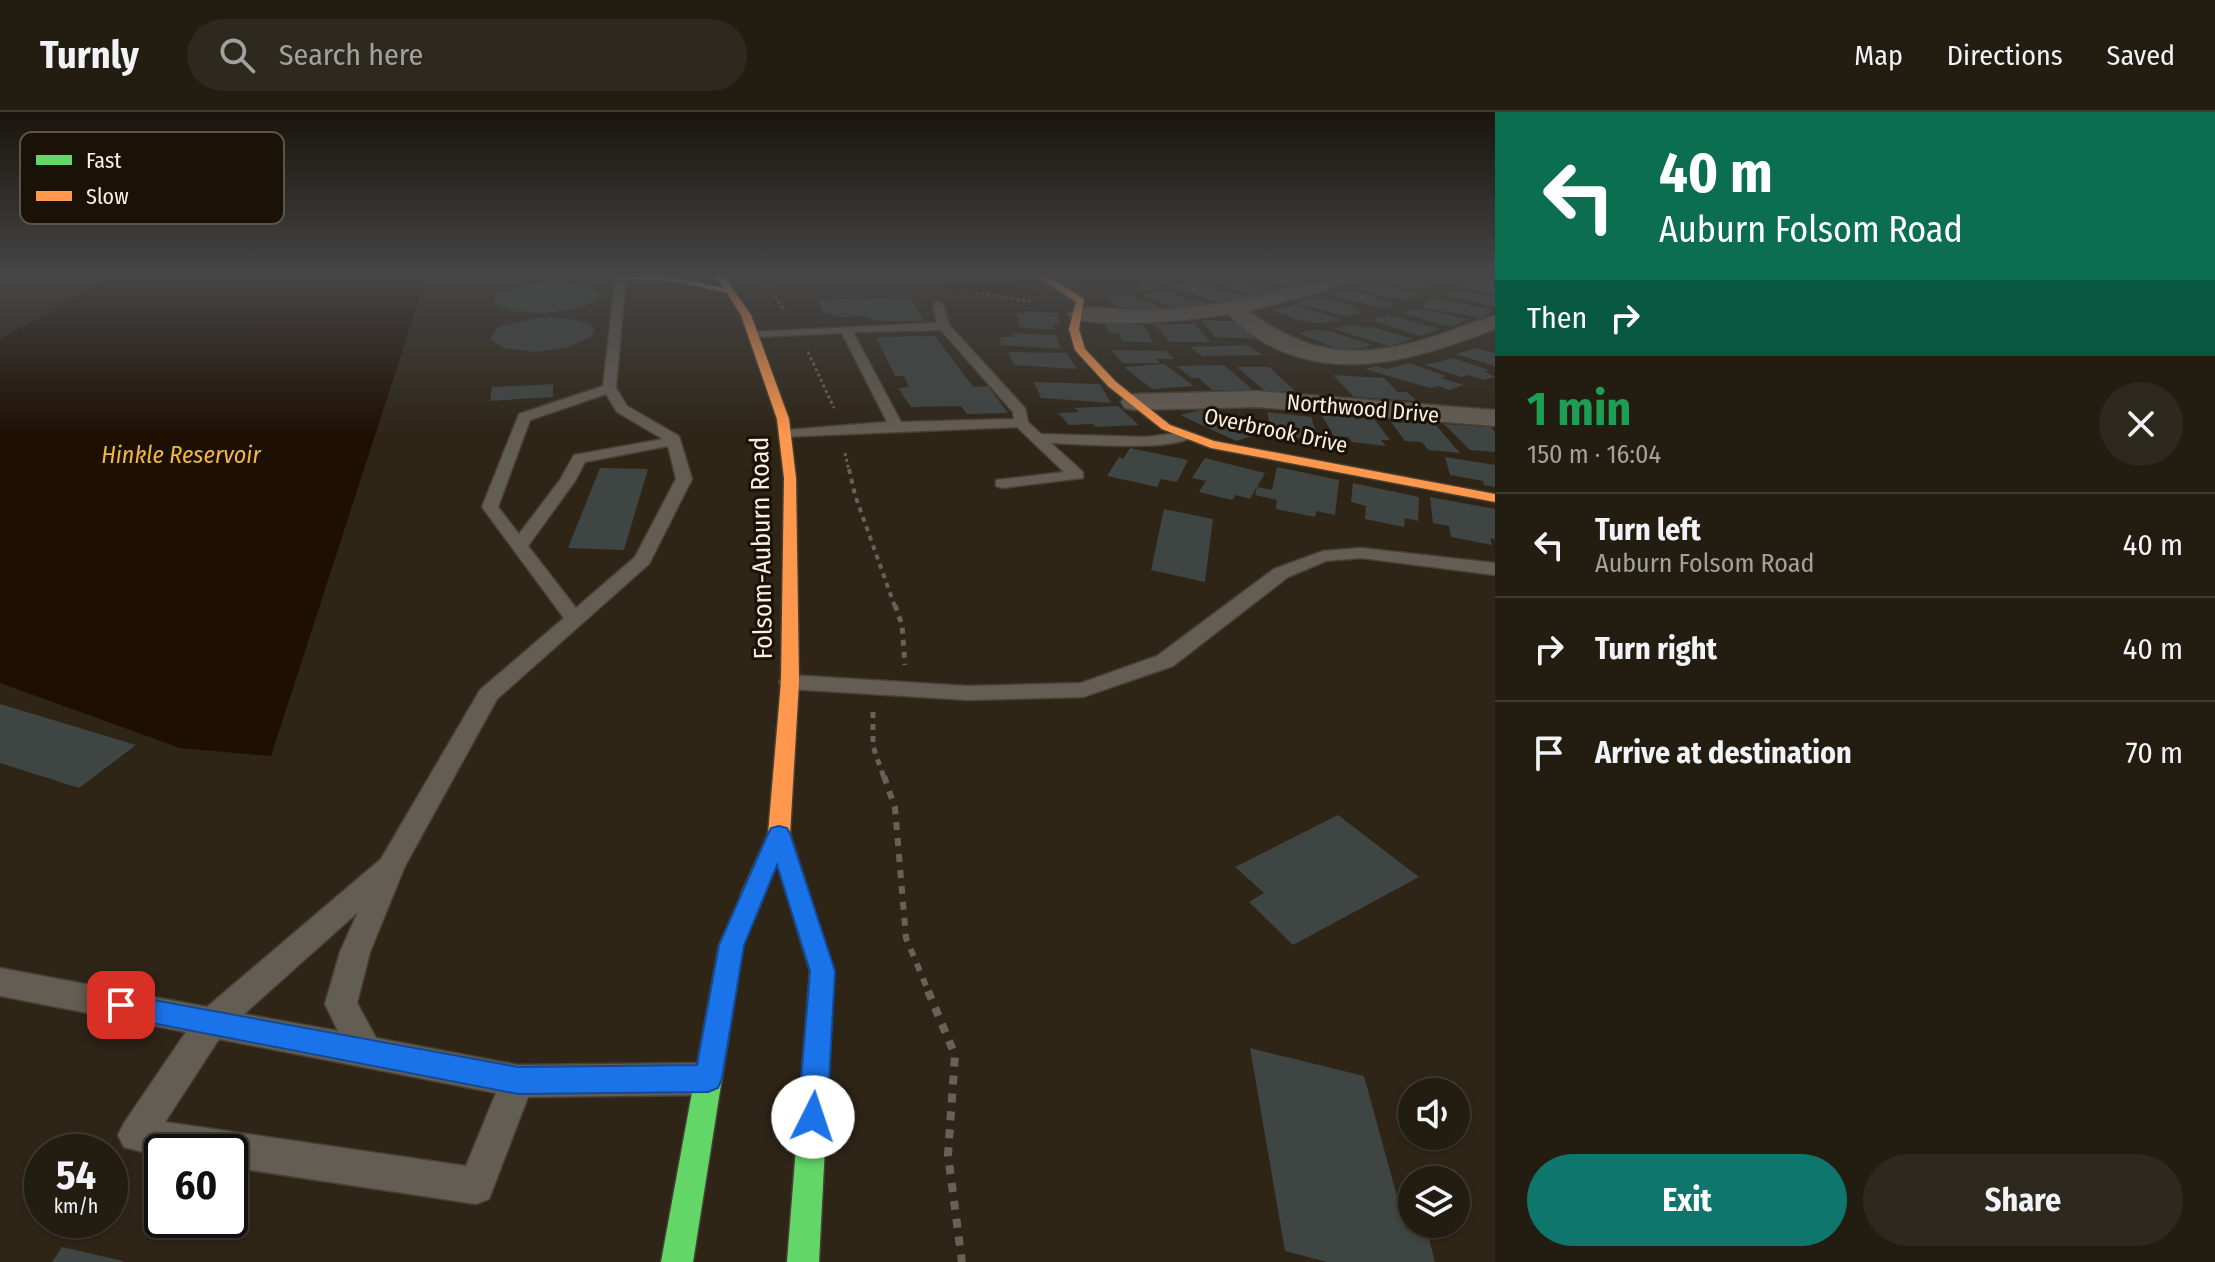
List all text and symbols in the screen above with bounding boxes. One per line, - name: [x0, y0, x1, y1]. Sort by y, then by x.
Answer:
- search box: [187, 19, 747, 91]
- text: Turnly: [40, 32, 139, 78]
- icon: search: [215, 33, 259, 77]
- text: Search here: [279, 37, 423, 73]
- text: Map: [1854, 39, 1903, 72]
- text: Directions: [1947, 39, 2063, 72]
- text: Saved: [2107, 39, 2175, 72]
- legend: [20, 132, 284, 224]
- text: 40 m: [1659, 140, 1773, 207]
- icon: left: [1527, 144, 1631, 248]
- text: Fast: [86, 147, 122, 174]
- text: Slow: [86, 183, 129, 210]
- text: Auburn Folsom Road: [1659, 208, 1963, 252]
- icon: right: [1603, 296, 1647, 340]
- text: Then: [1527, 300, 1587, 336]
- text: 1 min: [1527, 380, 1632, 438]
- button: close: [2099, 382, 2183, 466]
- street label: Northwood Drive: [1286, 388, 1440, 429]
- street label: Overbrook Drive: [1202, 402, 1350, 459]
- street label: Folsom-Auburn Road: [744, 436, 779, 660]
- text: 150 m · 16:04: [1527, 439, 1661, 470]
- water label: Hinkle Reservoir: [101, 441, 261, 469]
- text: Turn left: [1595, 512, 1701, 548]
- icon: left: [1527, 523, 1571, 567]
- text: 40 m: [2123, 527, 2183, 563]
- text: Auburn Folsom Road: [1595, 548, 1814, 579]
- icon: right: [1527, 627, 1571, 671]
- text: Turn right: [1595, 631, 1717, 667]
- text: 40 m: [2123, 631, 2183, 667]
- icon: arrive: [1527, 731, 1571, 775]
- text: Arrive at destination: [1595, 735, 1852, 771]
- text: 70 m: [2125, 735, 2183, 771]
- pin: [87, 971, 155, 1039]
- icon: arrive: [99, 983, 143, 1027]
- position arrow: [771, 1075, 855, 1159]
- map controls: [1398, 1078, 1470, 1238]
- button: sound: [1398, 1078, 1470, 1150]
- speed limit sign: 60: [144, 1134, 248, 1238]
- text: 54: [56, 1152, 96, 1200]
- button: Exit: [1527, 1154, 1847, 1246]
- button: Share: [1863, 1154, 2183, 1246]
- button: layers: [1398, 1166, 1470, 1238]
- text: km/h: [54, 1194, 98, 1218]

